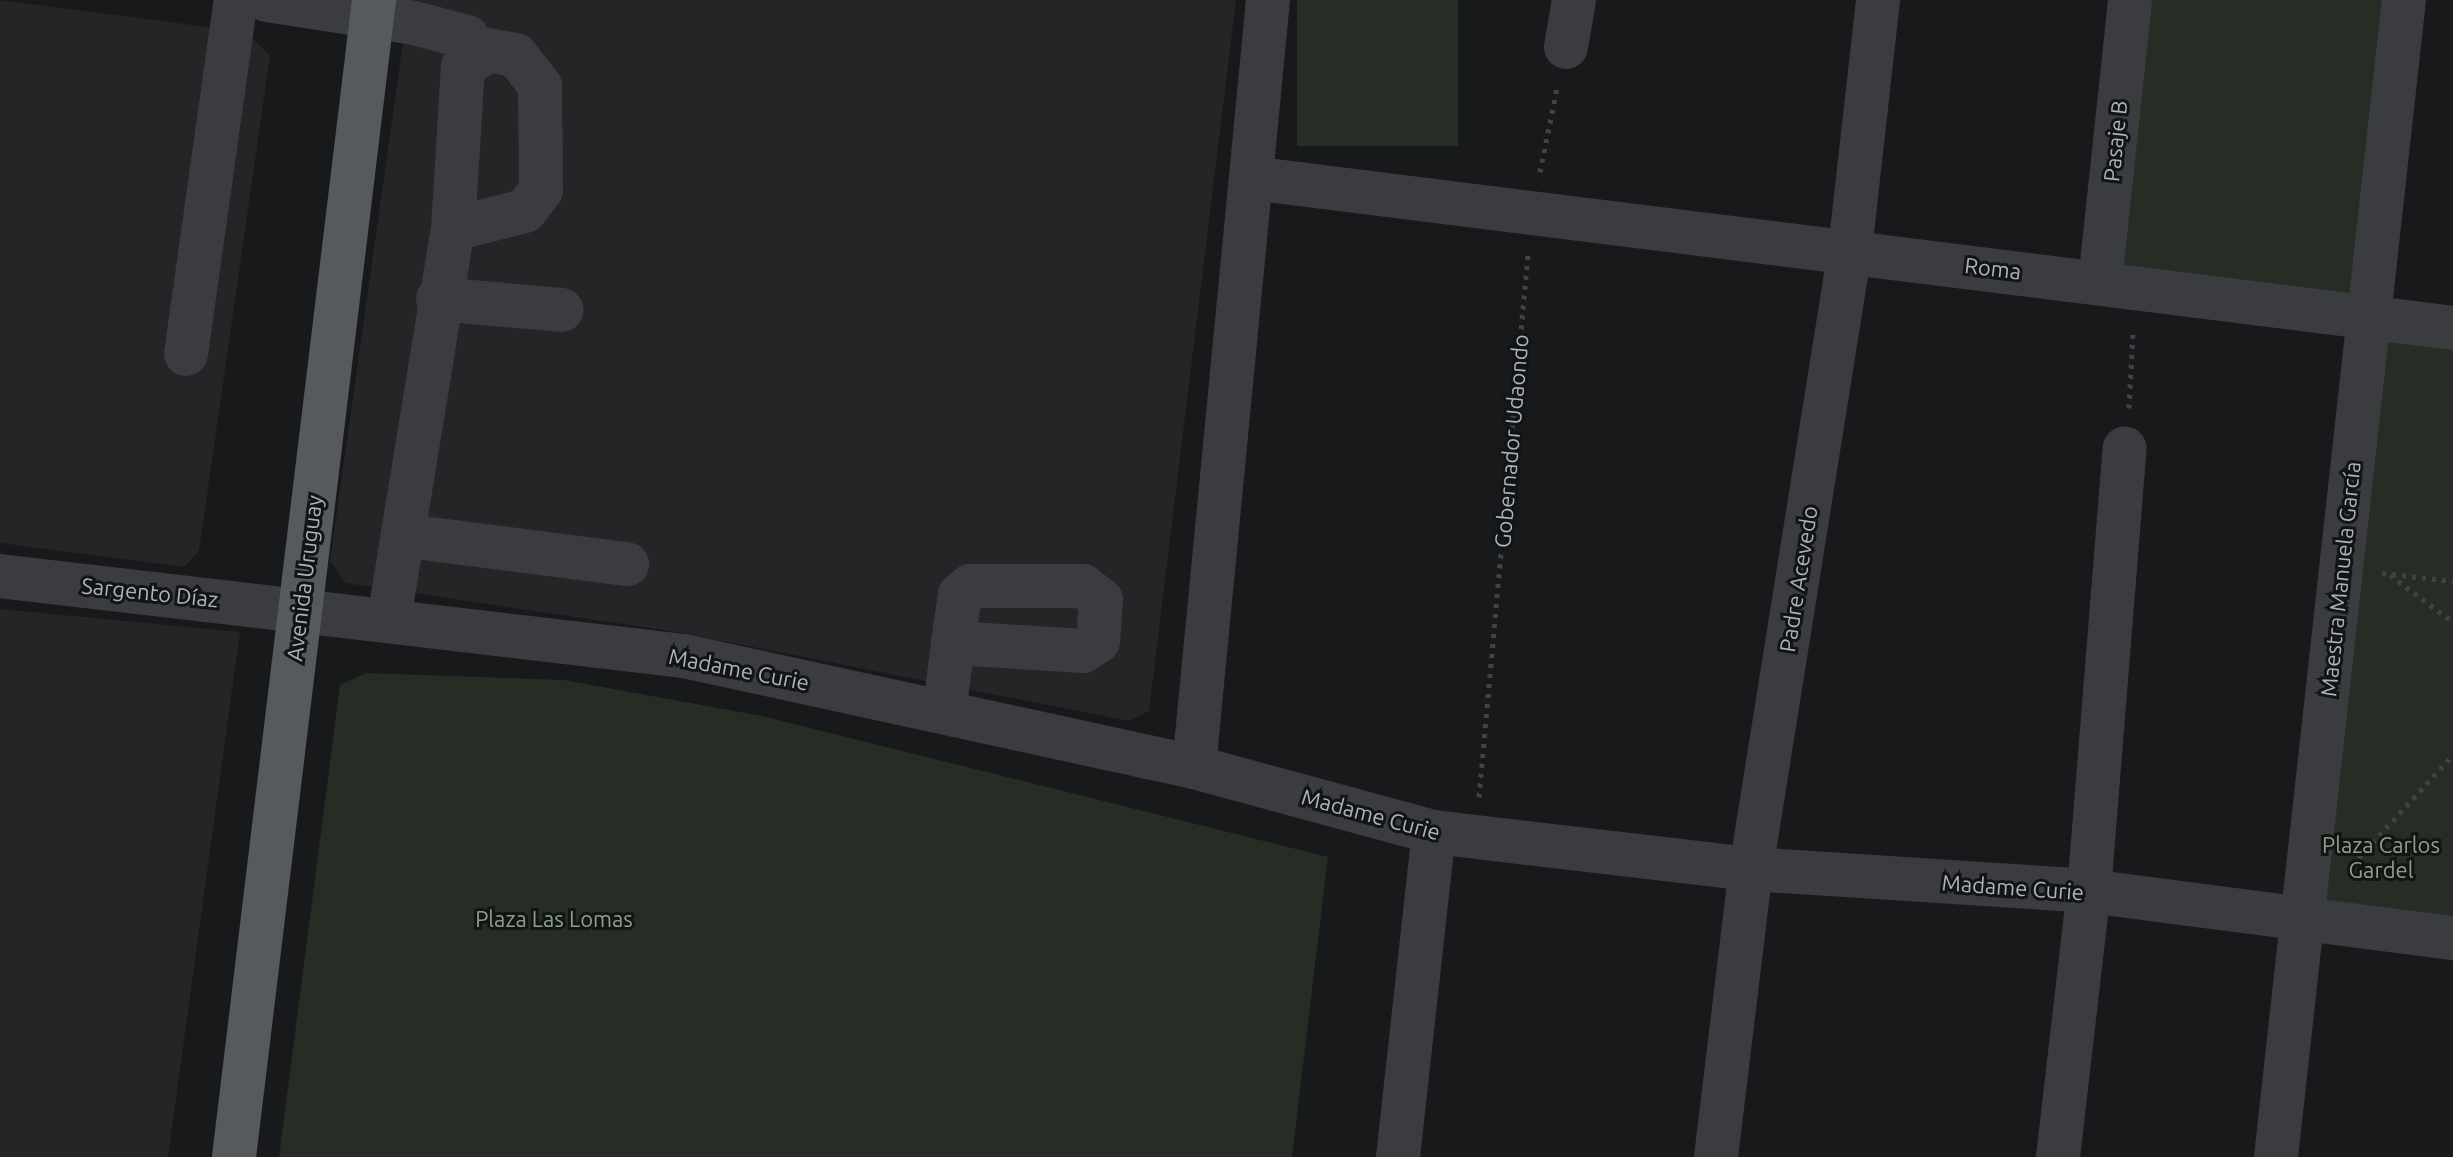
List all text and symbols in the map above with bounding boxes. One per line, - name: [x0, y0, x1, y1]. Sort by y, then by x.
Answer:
- street label: Pasaje B: [2098, 99, 2132, 183]
- street label: Roma: [1963, 251, 2023, 285]
- street label: Gobernador Udaondo: [1489, 333, 1533, 549]
- street label: Maestra Manuela García: [2315, 460, 2365, 698]
- street label: Avenida Uruguay: [281, 494, 327, 662]
- street label: Padre Acevedo: [1773, 504, 1823, 654]
- street label: Sargento Díaz: [80, 572, 220, 612]
- street label: Madame Curie: [667, 642, 811, 696]
- street label: Madame Curie: [1299, 783, 1443, 845]
- park label: Plaza Carlos Gardel: [2322, 831, 2440, 882]
- street label: Madame Curie: [1941, 869, 2085, 905]
- park label: Plaza Las Lomas: [475, 906, 633, 932]

